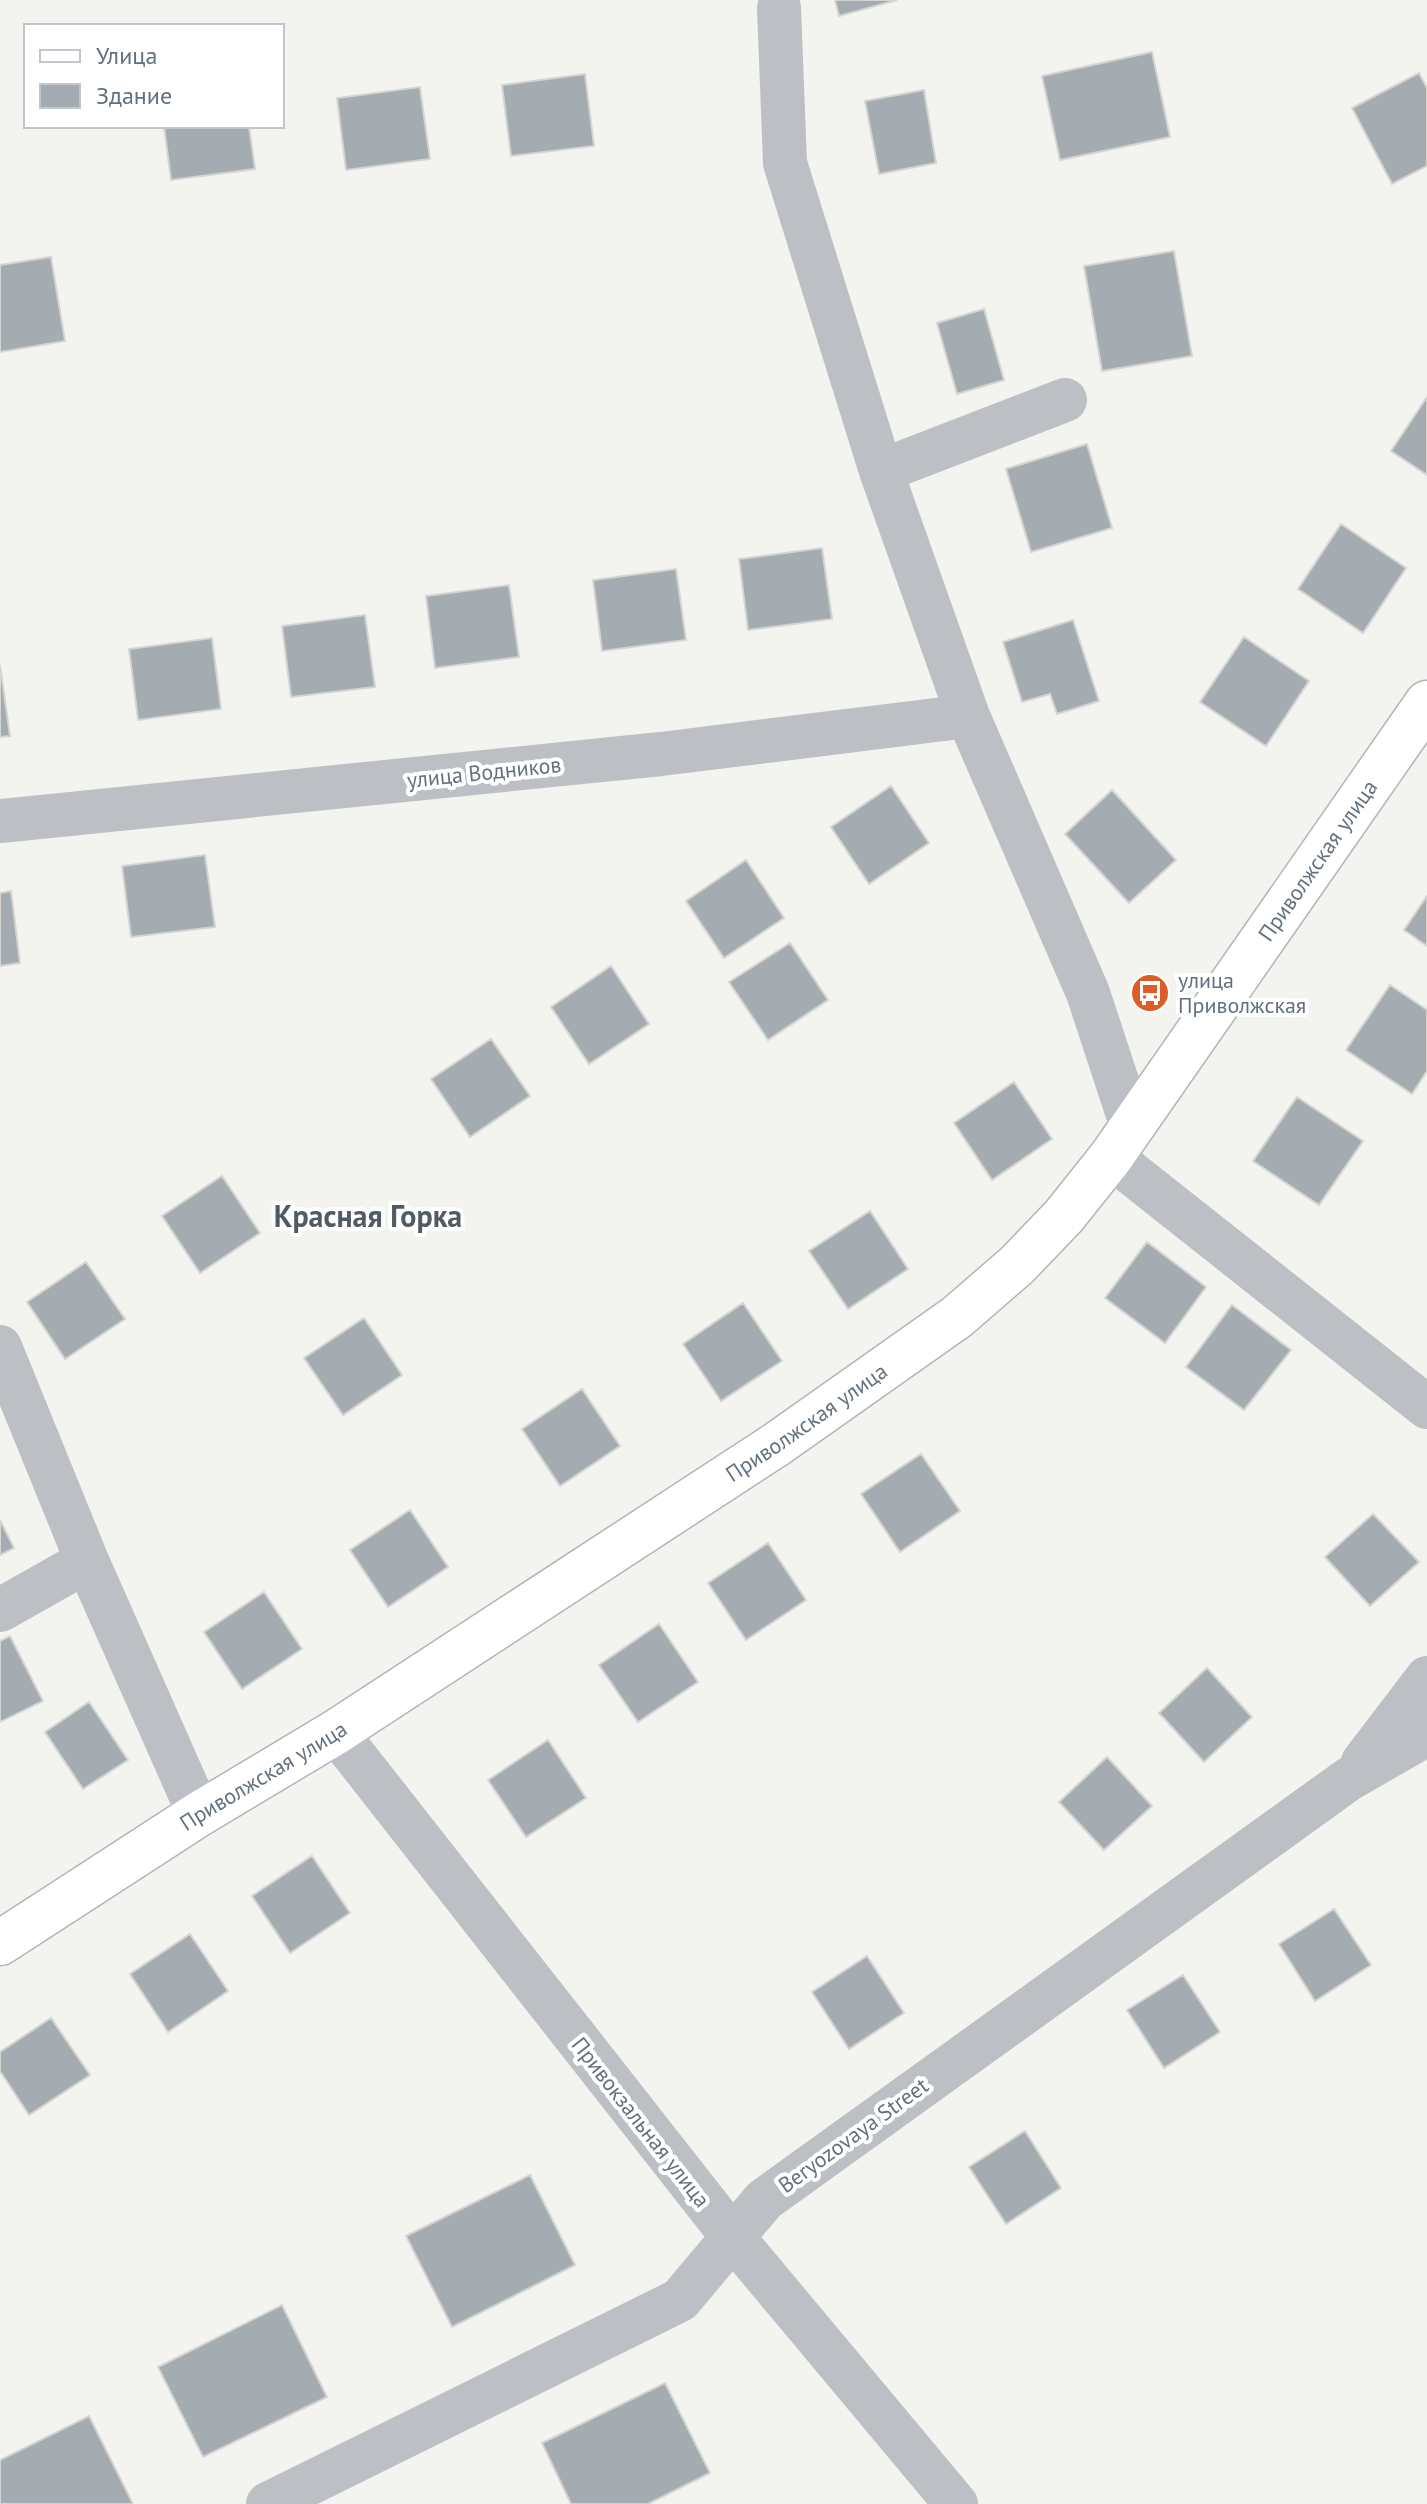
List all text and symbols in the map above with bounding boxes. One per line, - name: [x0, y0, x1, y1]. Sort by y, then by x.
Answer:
- legend: [24, 24, 284, 128]
- text: Улица: [96, 40, 157, 71]
- text: Здание: [96, 80, 172, 111]
- street label: улица Водников: [405, 750, 563, 794]
- street label: Приволжская улица: [1252, 774, 1383, 946]
- place label: улица Приволжская: [1178, 966, 1306, 1019]
- bus stop icon: улица Приволжская: [1129, 972, 1171, 1014]
- district label: Красная Горка: [274, 1196, 462, 1235]
- street label: Приволжская улица: [720, 1357, 893, 1488]
- street label: Приволжская улица: [174, 1715, 352, 1837]
- street label: Привокзальная улица: [566, 2031, 716, 2213]
- street label: Beryozovaya Street: [772, 2071, 934, 2199]

